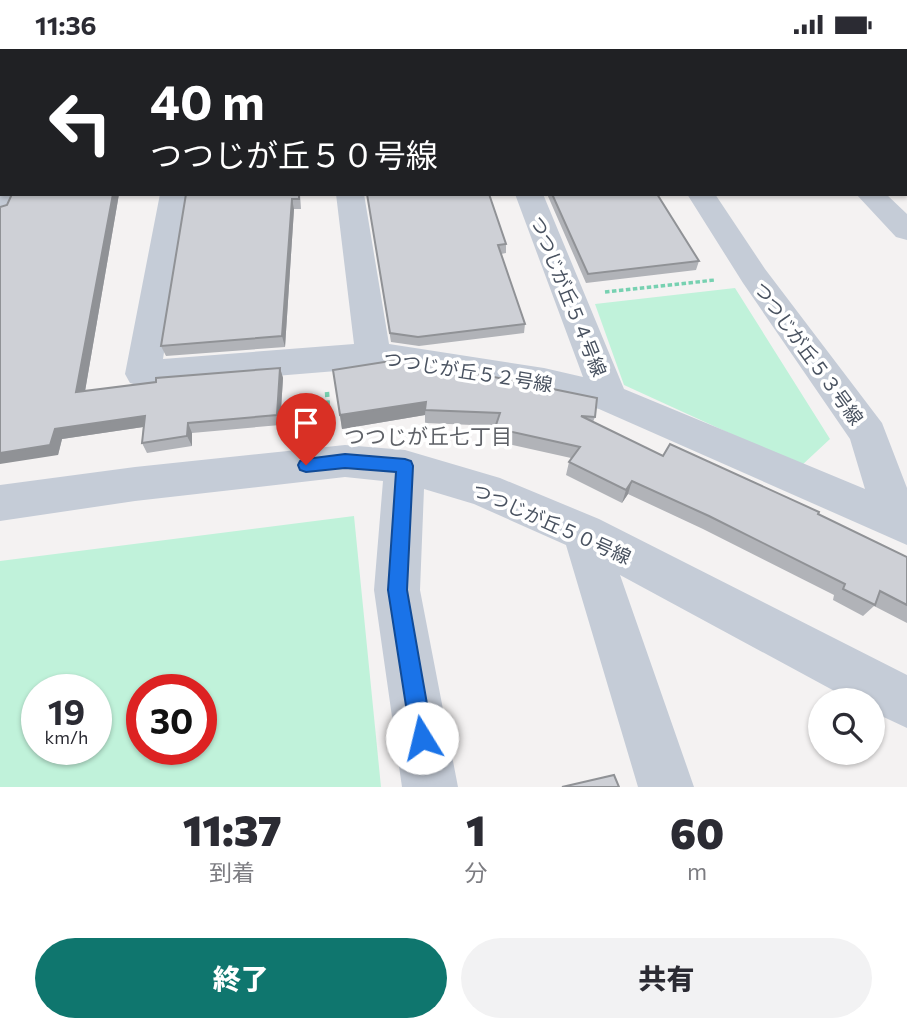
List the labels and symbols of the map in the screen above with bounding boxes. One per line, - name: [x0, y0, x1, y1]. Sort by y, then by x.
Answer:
- street label: つつじが丘５４号線: [526, 212, 612, 380]
- street label: つつじが丘５３号線: [749, 277, 869, 429]
- street label: つつじが丘５２号線: [382, 346, 554, 396]
- pin: [276, 393, 336, 465]
- district label: つつじが丘七丁目: [344, 423, 512, 448]
- street label: つつじが丘５０号線: [469, 478, 635, 568]
- speed limit sign: 30: [126, 674, 217, 765]
- position arrow: [385, 701, 459, 775]

